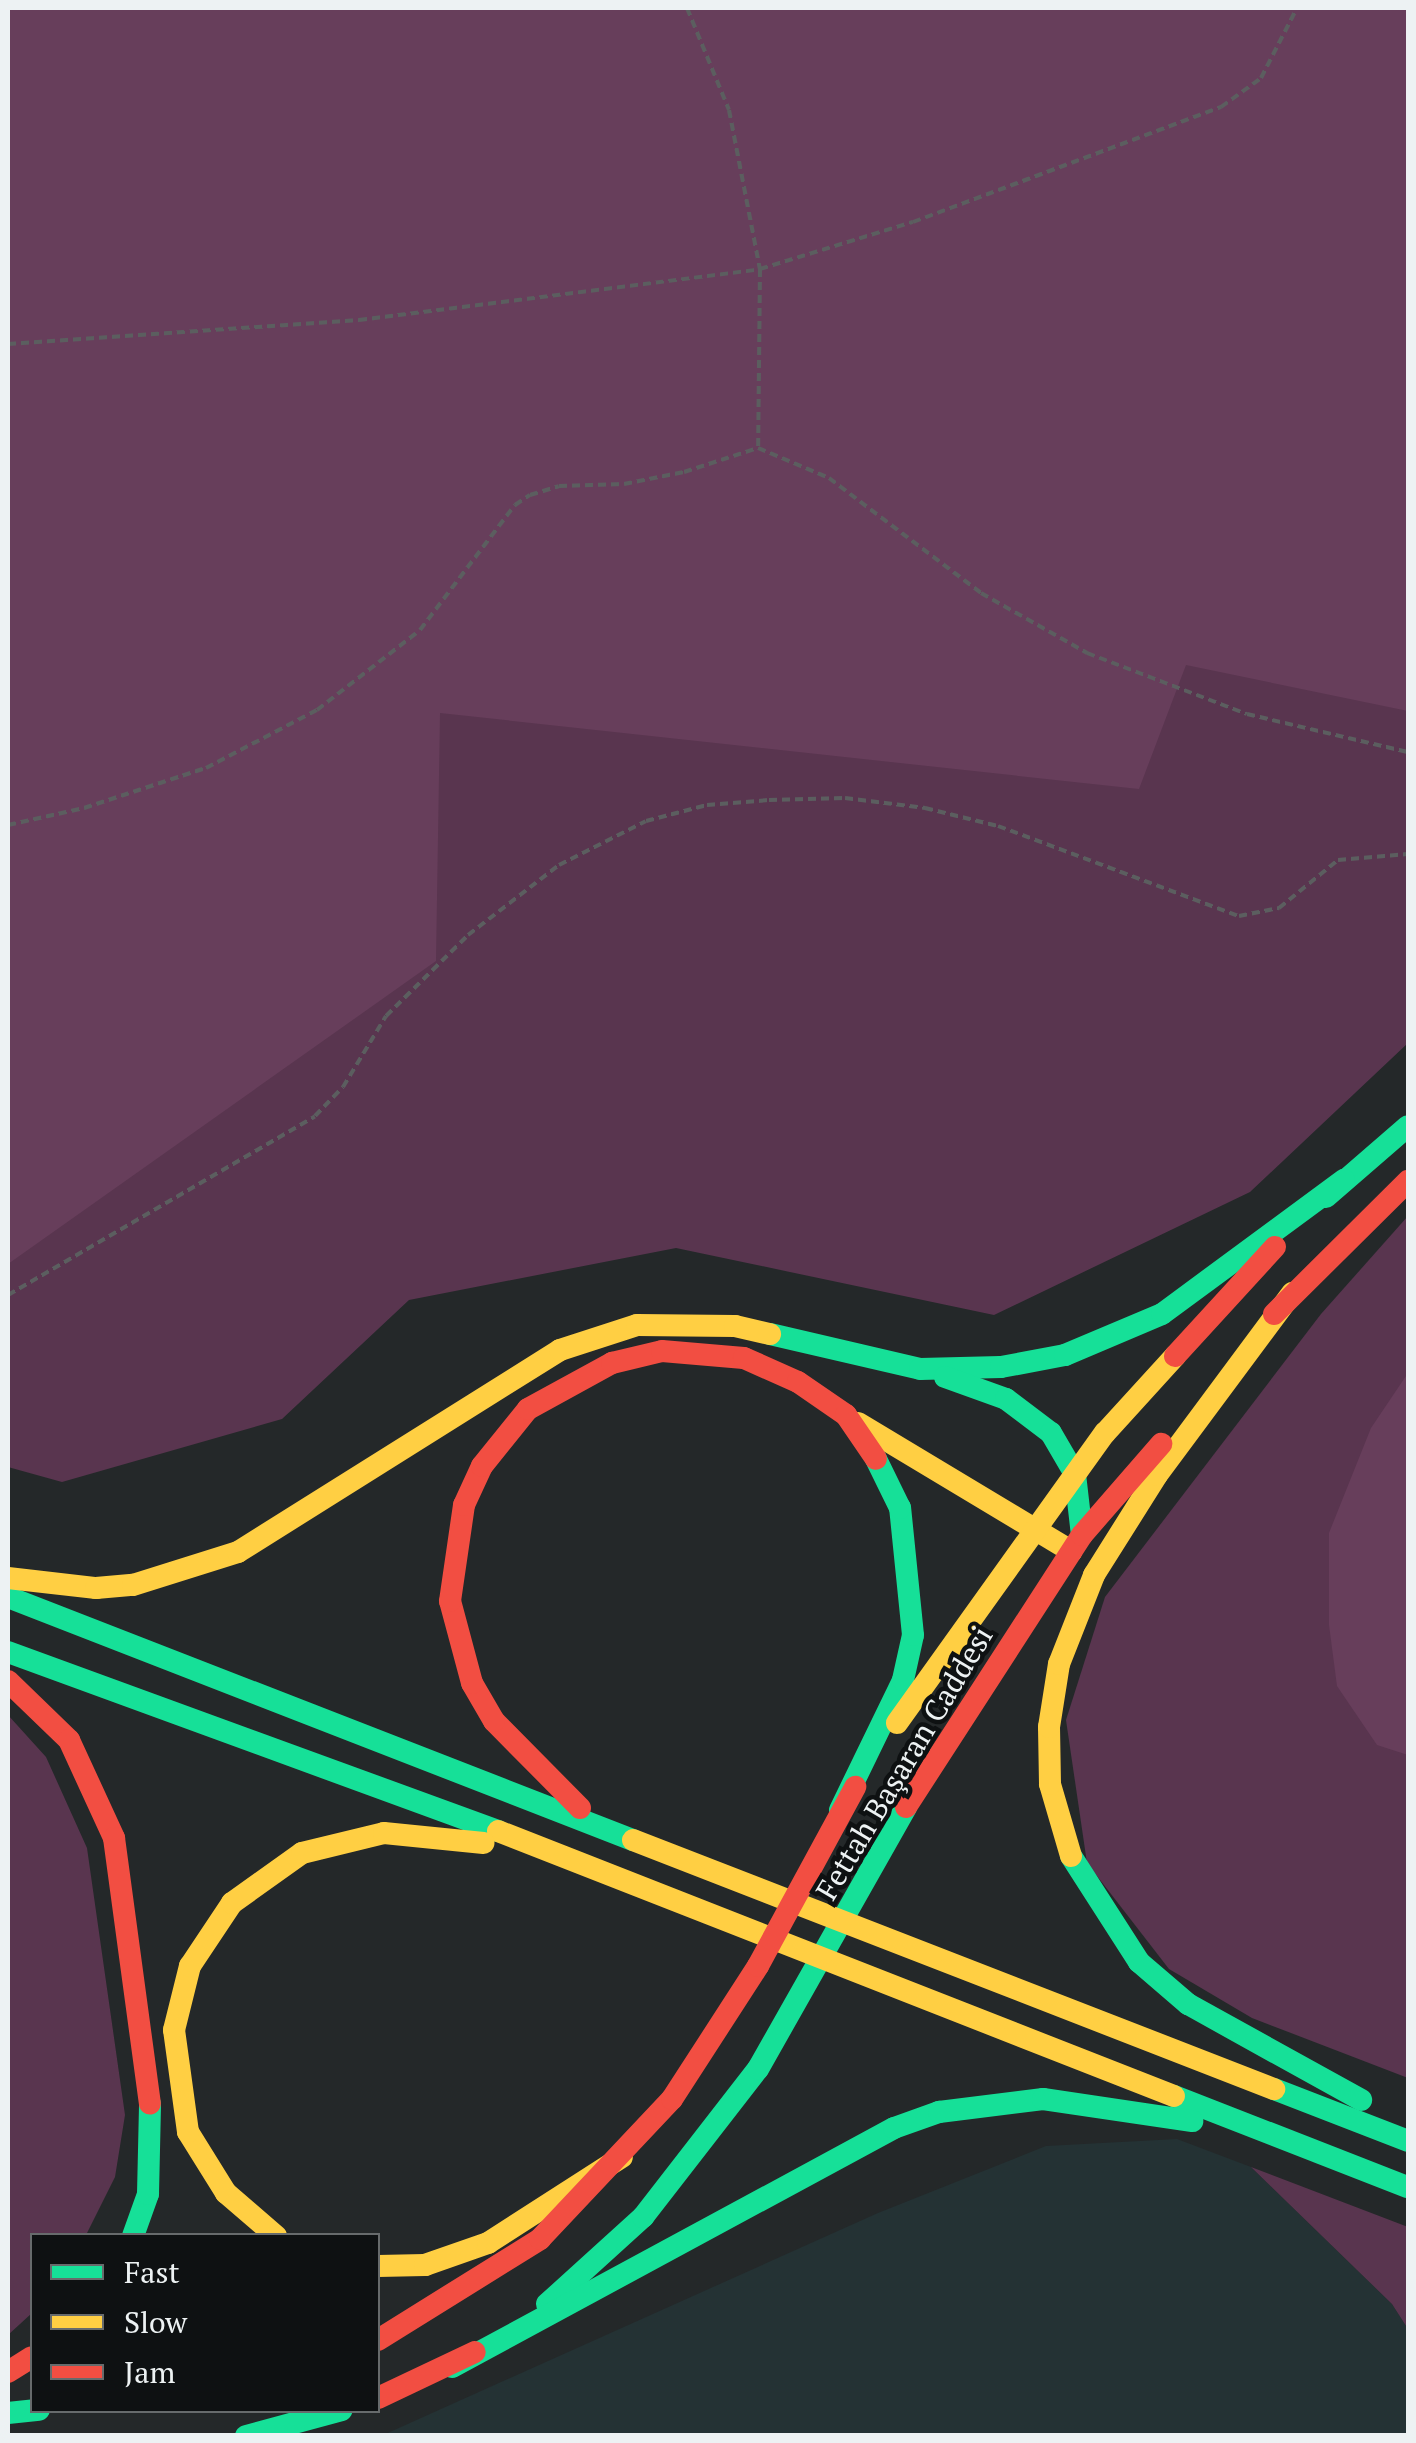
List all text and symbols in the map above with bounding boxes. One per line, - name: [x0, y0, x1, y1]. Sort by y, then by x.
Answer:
- street label: Fettah Başaran Caddesi: [808, 1620, 1000, 1906]
- legend: [30, 2233, 380, 2413]
- text: Fast: [124, 2252, 180, 2292]
- text: Slow: [124, 2302, 187, 2342]
- text: Jam: [124, 2352, 175, 2392]

